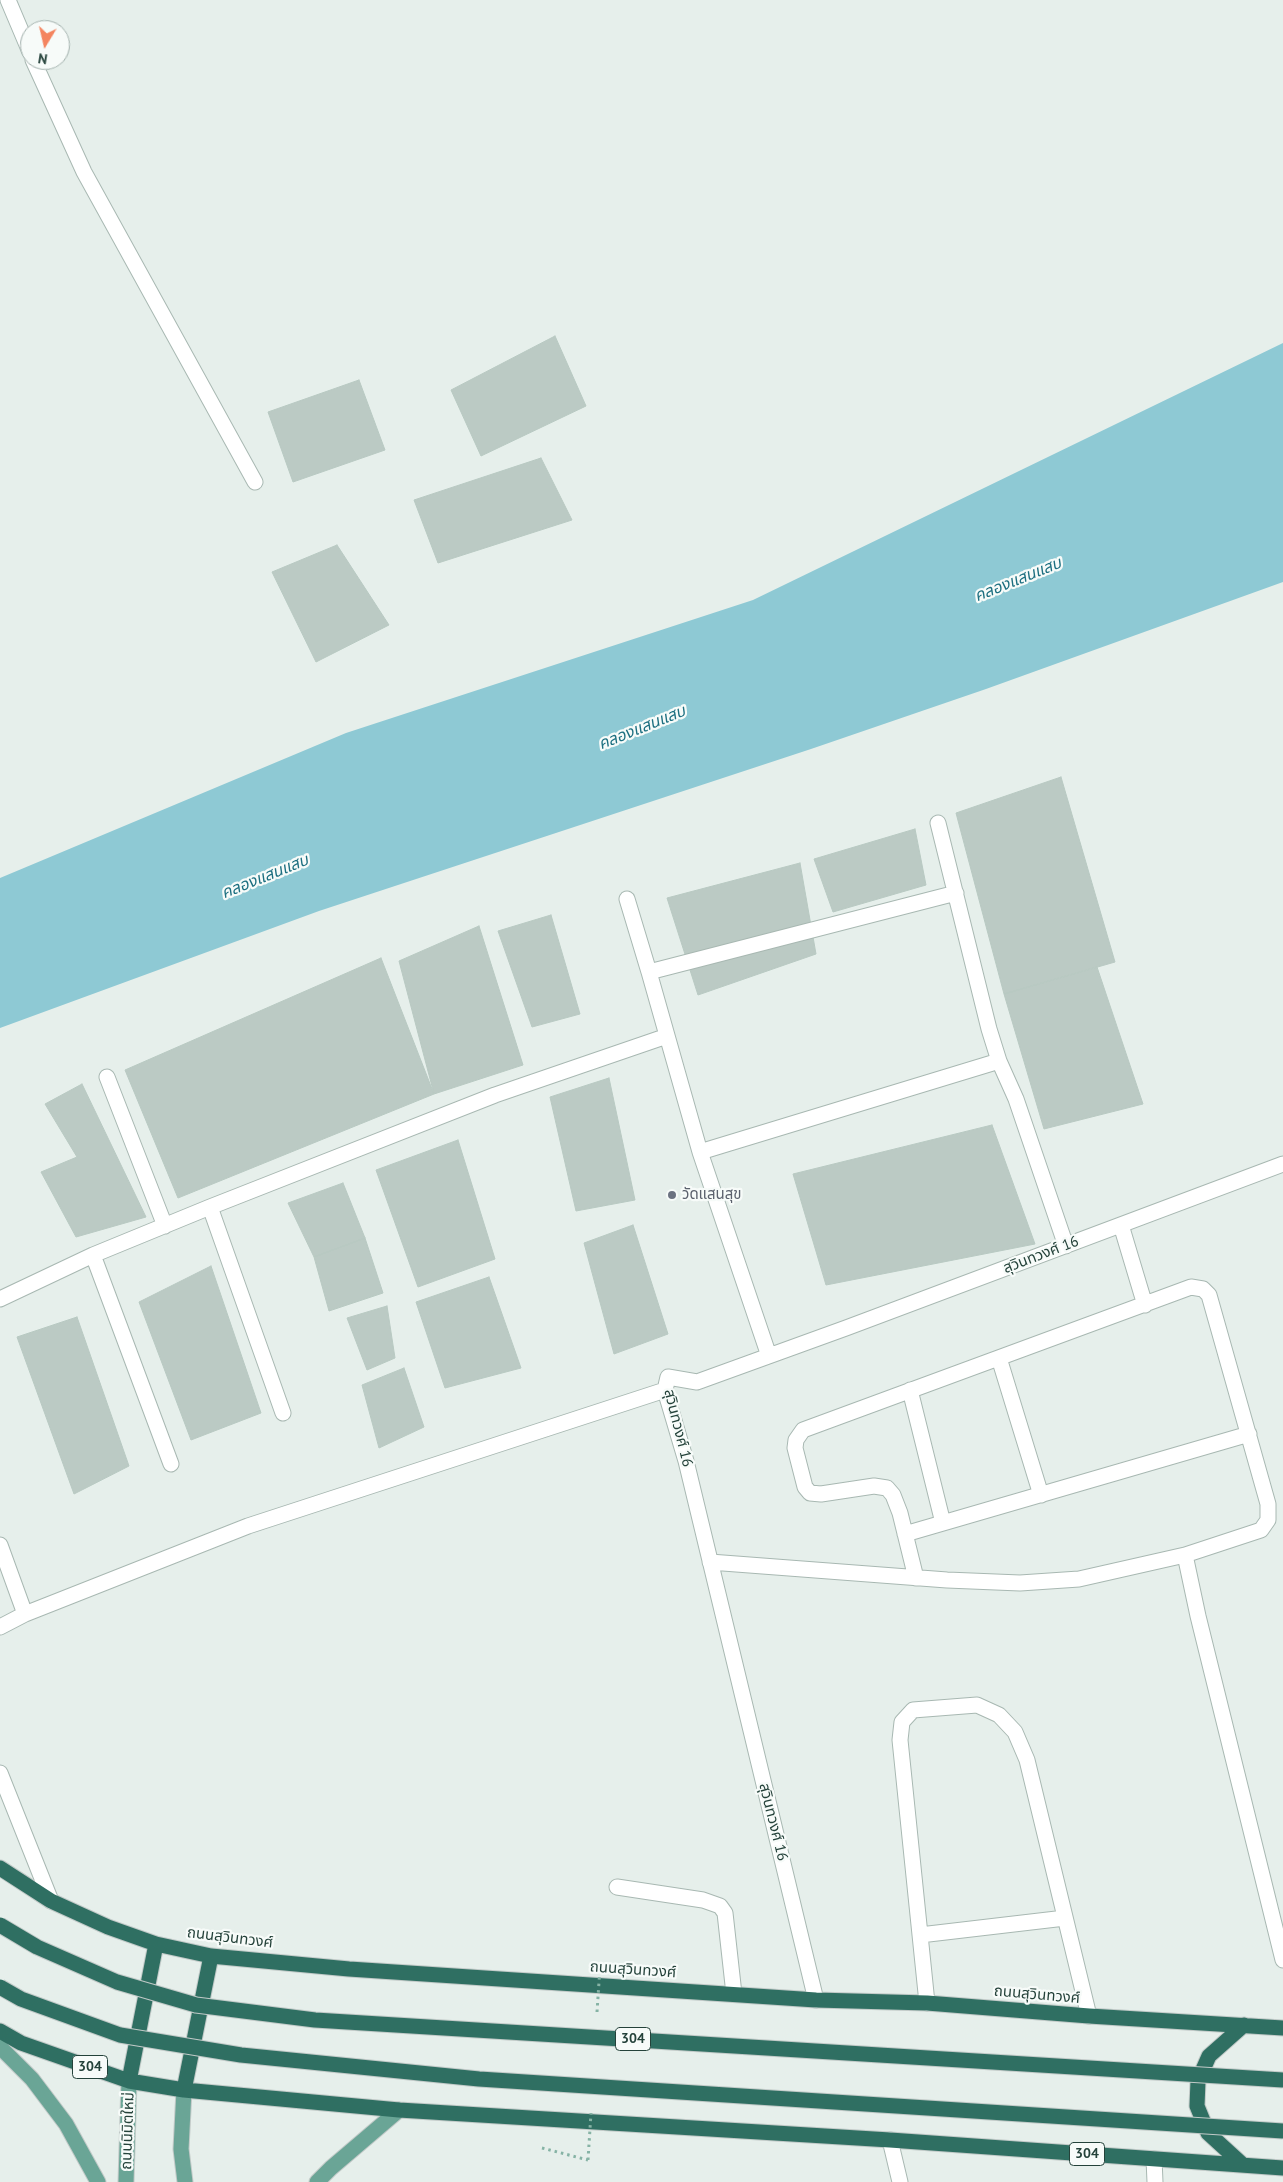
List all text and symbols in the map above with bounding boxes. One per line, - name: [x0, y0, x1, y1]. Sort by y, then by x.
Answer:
- north arrow: [20, 20, 70, 70]
- text: N: [37, 49, 49, 68]
- water label: คลองแสนแสบ: [972, 554, 1064, 606]
- water label: คลองแสนแสบ: [596, 702, 688, 754]
- water label: คลองแสนแสบ: [219, 851, 311, 903]
- place label: วัดแสนสุข: [682, 1186, 742, 1204]
- marker: วัดแสนสุข: [666, 1189, 678, 1201]
- street label: สุวินทวงศ์ 16: [1001, 1232, 1081, 1278]
- street label: สุวินทวงศ์ 16: [660, 1387, 696, 1469]
- street label: สุวินทวงศ์ 16: [755, 1781, 791, 1863]
- street label: ถนนสุวินทวงศ์: [186, 1924, 274, 1952]
- street label: ถนนสุวินทวงศ์: [589, 1958, 677, 1982]
- street label: ถนนสุวินทวงศ์: [993, 1982, 1081, 2008]
- road number: 304: [616, 2028, 650, 2050]
- road number: 304: [72, 2056, 108, 2078]
- street label: ถนนนิมิตใหม่: [118, 2092, 138, 2170]
- road number: 304: [1070, 2142, 1104, 2166]

